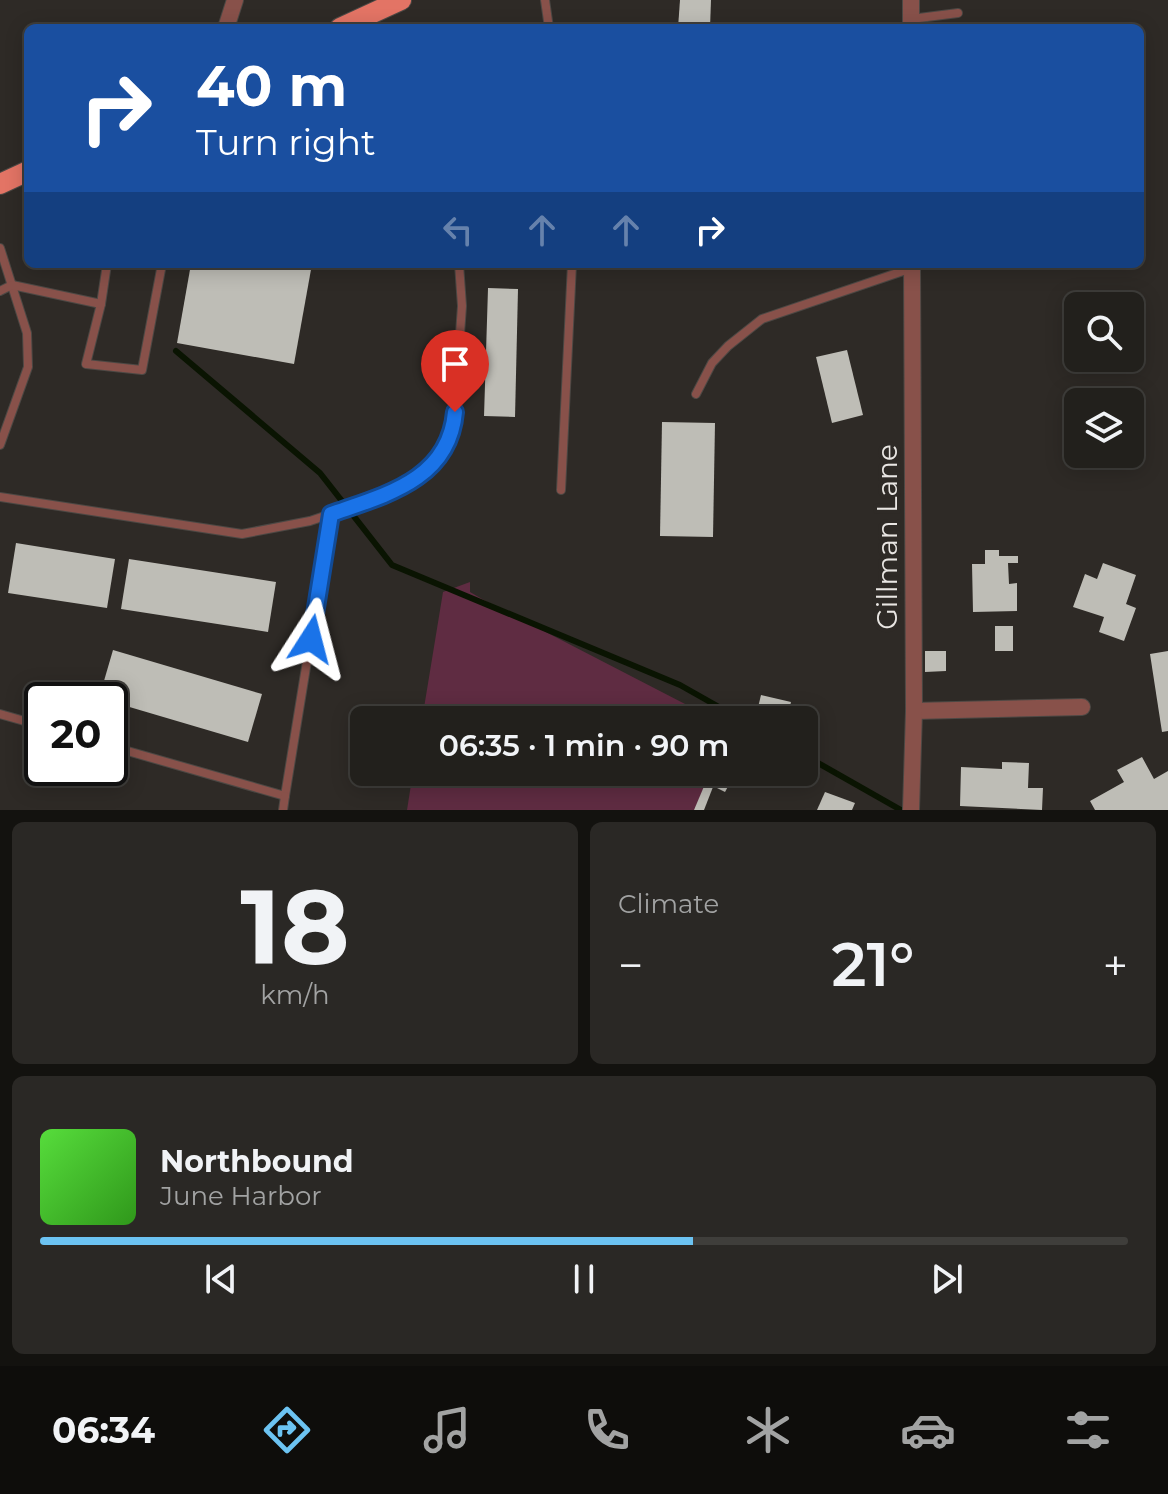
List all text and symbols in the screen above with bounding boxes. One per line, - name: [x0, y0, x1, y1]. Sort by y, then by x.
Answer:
- text: 40 m: [196, 52, 347, 120]
- icon: right: [64, 56, 168, 160]
- text: Turn right: [196, 120, 376, 164]
- icon: left: [436, 208, 480, 252]
- icon: ahead: [520, 208, 564, 252]
- icon: ahead: [604, 208, 648, 252]
- icon: right: [688, 208, 732, 252]
- map controls: [1064, 292, 1144, 468]
- button: search: [1064, 292, 1144, 372]
- pin: [421, 330, 489, 412]
- icon: arrive: [433, 342, 477, 386]
- button: layers: [1064, 388, 1144, 468]
- street label: Gillman Lane: [870, 444, 904, 630]
- position arrow: [269, 597, 353, 681]
- speed limit sign: 20: [24, 682, 128, 786]
- text: 06:35 · 1 min · 90 m: [439, 727, 729, 764]
- text: 18: [240, 863, 350, 990]
- text: Climate: [618, 888, 719, 920]
- text: 21°: [832, 928, 914, 1001]
- text: −: [618, 938, 643, 992]
- text: +: [1103, 938, 1128, 992]
- text: km/h: [260, 979, 330, 1011]
- text: Northbound: [160, 1143, 354, 1180]
- text: June Harbor: [160, 1180, 322, 1212]
- icon: previous: [199, 1257, 243, 1301]
- icon: pause: [562, 1257, 606, 1301]
- icon: next: [925, 1257, 969, 1301]
- icon: directions: [259, 1402, 315, 1458]
- icon: music: [419, 1402, 475, 1458]
- icon: phone: [579, 1402, 635, 1458]
- icon: climate: [740, 1402, 796, 1458]
- icon: car: [900, 1402, 956, 1458]
- icon: filters: [1060, 1402, 1116, 1458]
- text: 06:34: [52, 1408, 155, 1452]

